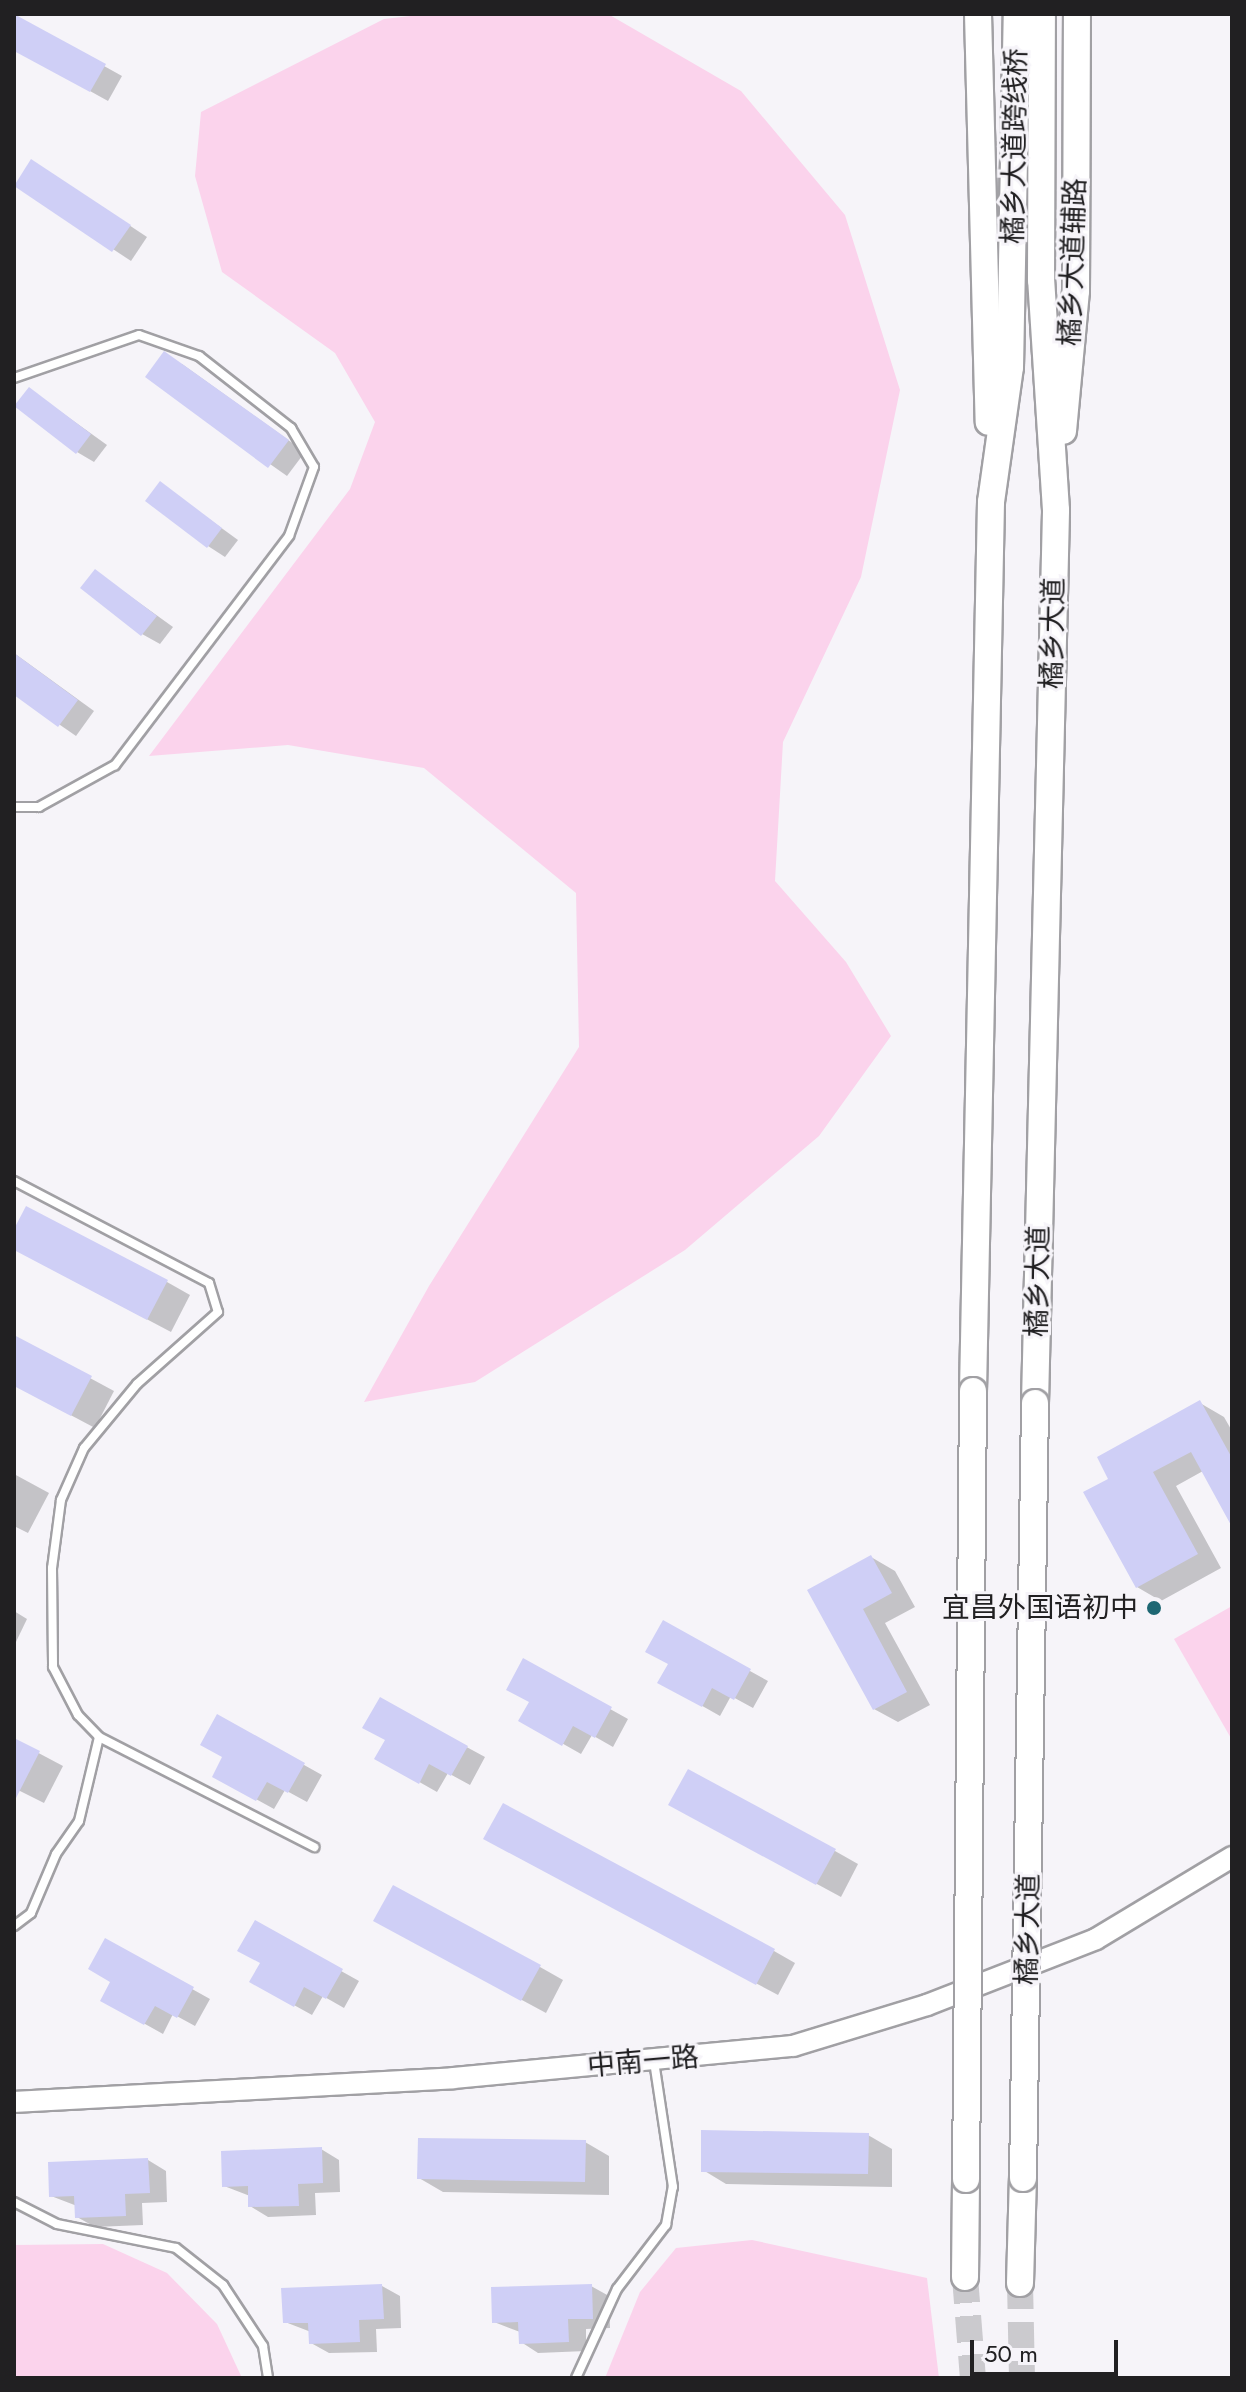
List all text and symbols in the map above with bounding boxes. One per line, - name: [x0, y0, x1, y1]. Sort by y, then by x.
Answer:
- street label: 橘乡大道跨线桥: [996, 48, 1034, 244]
- street label: 橘乡大道辅路: [1053, 177, 1093, 347]
- street label: 橘乡大道: [1035, 577, 1071, 689]
- street label: 橘乡大道: [1020, 1225, 1056, 1337]
- place label: 宜昌外国语初中: [942, 1591, 1138, 1625]
- marker: 宜昌外国语初中: [1145, 1599, 1163, 1617]
- street label: 橘乡大道: [1010, 1873, 1046, 1985]
- street label: 中南一路: [586, 2040, 700, 2084]
- scale bar: [974, 2324, 1122, 2374]
- text: 50 m: [984, 2336, 1038, 2371]

